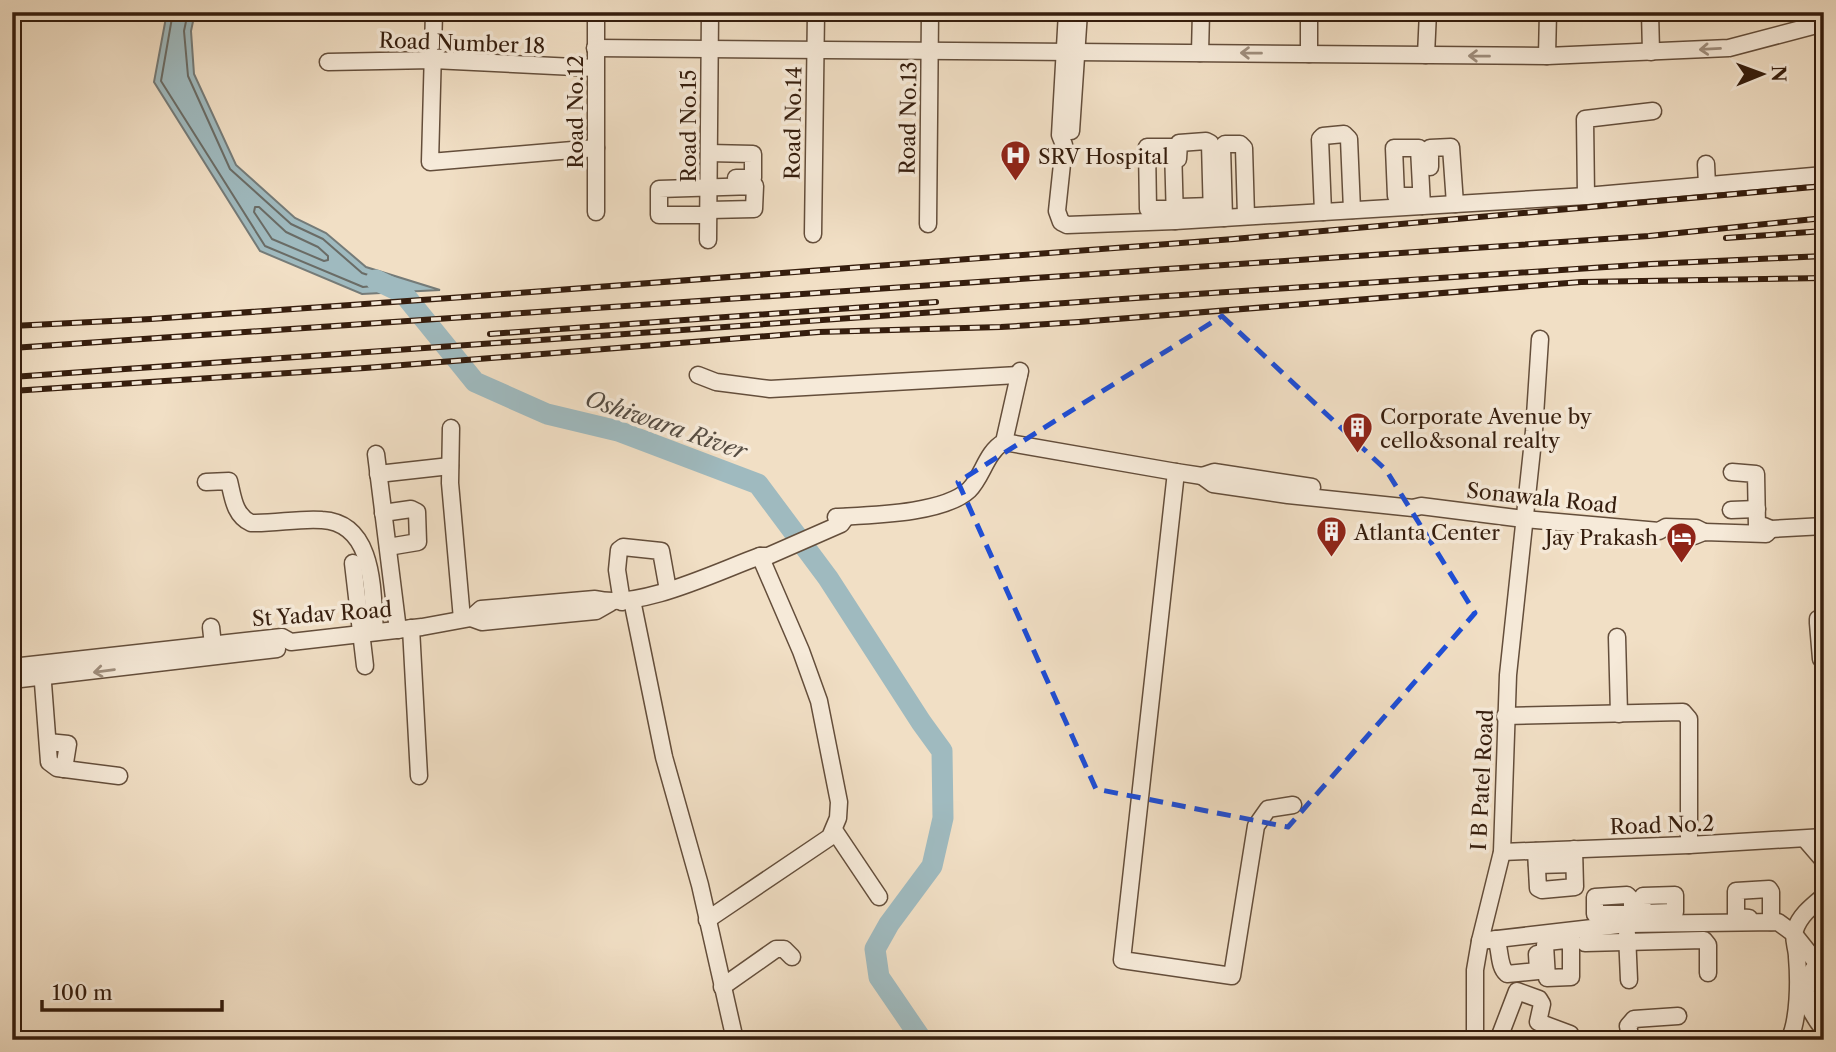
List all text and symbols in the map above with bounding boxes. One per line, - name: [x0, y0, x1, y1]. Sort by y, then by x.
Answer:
- street label: Road Number 18: [378, 28, 546, 58]
- north arrow: [1728, 38, 1798, 108]
- one-way arrow: [1699, 42, 1722, 55]
- one-way arrow: [1240, 47, 1263, 60]
- one-way arrow: [1468, 49, 1491, 62]
- street label: Road No.12: [563, 55, 588, 169]
- street label: Road No.13: [895, 61, 921, 175]
- text: N: [1767, 65, 1790, 82]
- street label: Road No.14: [780, 66, 806, 180]
- street label: Road No.15: [676, 70, 701, 182]
- hospital icon: SRV Hospital: [998, 139, 1032, 183]
- place label: SRV Hospital: [1038, 144, 1169, 169]
- water label: Oshiwara River: [581, 384, 752, 466]
- place label: Corporate Avenue by cello&sonal realty: [1380, 404, 1592, 453]
- building icon: Corporate Avenue by cello&sonal realty: [1340, 411, 1374, 455]
- street label: Sonawala Road: [1465, 478, 1619, 518]
- building icon: Atlanta Center: [1314, 515, 1348, 559]
- place label: Atlanta Center: [1353, 520, 1500, 545]
- hotel icon: Jay Prakash: [1664, 520, 1698, 564]
- place label: Jay Prakash: [1542, 525, 1658, 550]
- street label: St Yadav Road: [251, 597, 393, 631]
- one-way arrow: [93, 664, 116, 677]
- street label: I B Patel Road: [1466, 709, 1498, 851]
- street label: Road No.2: [1609, 811, 1715, 839]
- scale bar: [42, 968, 222, 1012]
- text: 100 m: [52, 980, 113, 1005]

